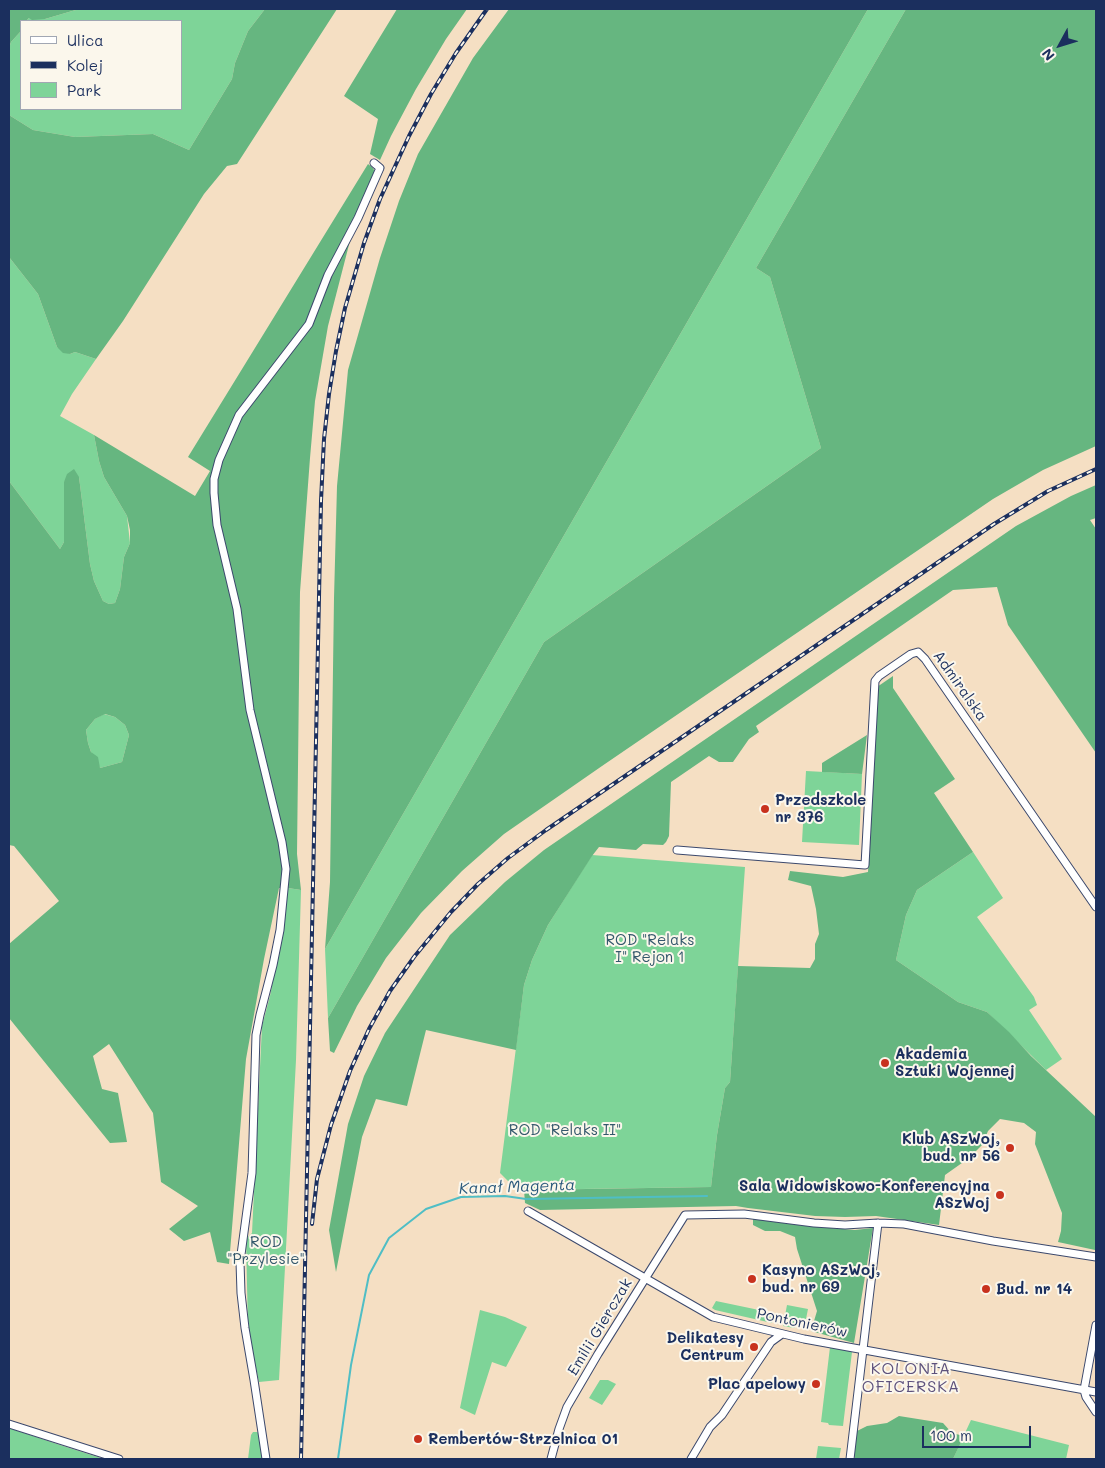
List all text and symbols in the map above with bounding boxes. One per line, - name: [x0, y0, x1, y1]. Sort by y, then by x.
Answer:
- legend: [20, 20, 182, 110]
- north arrow: [1035, 20, 1085, 70]
- text: Ulica: [67, 30, 104, 50]
- text: N: [1037, 45, 1059, 65]
- text: Kolej: [67, 55, 103, 75]
- text: Park: [67, 80, 101, 100]
- street label: Admiralska: [929, 647, 991, 725]
- place label: Przedszkole nr 376: [775, 791, 866, 826]
- marker: Przedszkole nr 376: [759, 803, 771, 815]
- park label: ROD "Relaks I" Rejon 1: [605, 931, 695, 966]
- place label: Akademia Sztuki Wojennej: [895, 1045, 1015, 1080]
- marker: Akademia Sztuki Wojennej: [879, 1057, 891, 1069]
- park label: ROD "Relaks II": [509, 1121, 621, 1139]
- place label: Klub ASzWoj, bud. nr 56: [902, 1130, 1000, 1165]
- marker: Klub ASzWoj, bud. nr 56: [1004, 1142, 1016, 1154]
- water label: Kanał Magenta: [459, 1175, 575, 1199]
- place label: Sala Widowiskowo-Konferencyjna ASzWoj: [739, 1177, 990, 1212]
- marker: Sala Widowiskowo-Konferencyjna ASzWoj: [994, 1189, 1006, 1201]
- park label: ROD "Przylesie": [227, 1233, 305, 1268]
- place label: Kasyno ASzWoj, bud. nr 69: [762, 1261, 880, 1296]
- marker: Kasyno ASzWoj, bud. nr 69: [746, 1273, 758, 1285]
- street label: Emilii Gierczak: [564, 1275, 636, 1379]
- place label: Bud. nr 14: [996, 1280, 1072, 1298]
- marker: Bud. nr 14: [980, 1283, 992, 1295]
- street label: Pontonierów: [755, 1305, 849, 1341]
- place label: Delikatesy Centrum: [667, 1329, 744, 1364]
- marker: Delikatesy Centrum: [748, 1341, 760, 1353]
- district label: KOLONIA OFICERSKA: [861, 1359, 961, 1397]
- place label: Plac apelowy: [708, 1375, 806, 1393]
- marker: Plac apelowy: [810, 1378, 822, 1390]
- scale bar: [925, 1416, 1034, 1448]
- text: 100 m: [930, 1425, 972, 1445]
- place label: Rembertów-Strzelnica 01: [428, 1430, 618, 1448]
- marker: Rembertów-Strzelnica 01: [412, 1433, 424, 1445]

